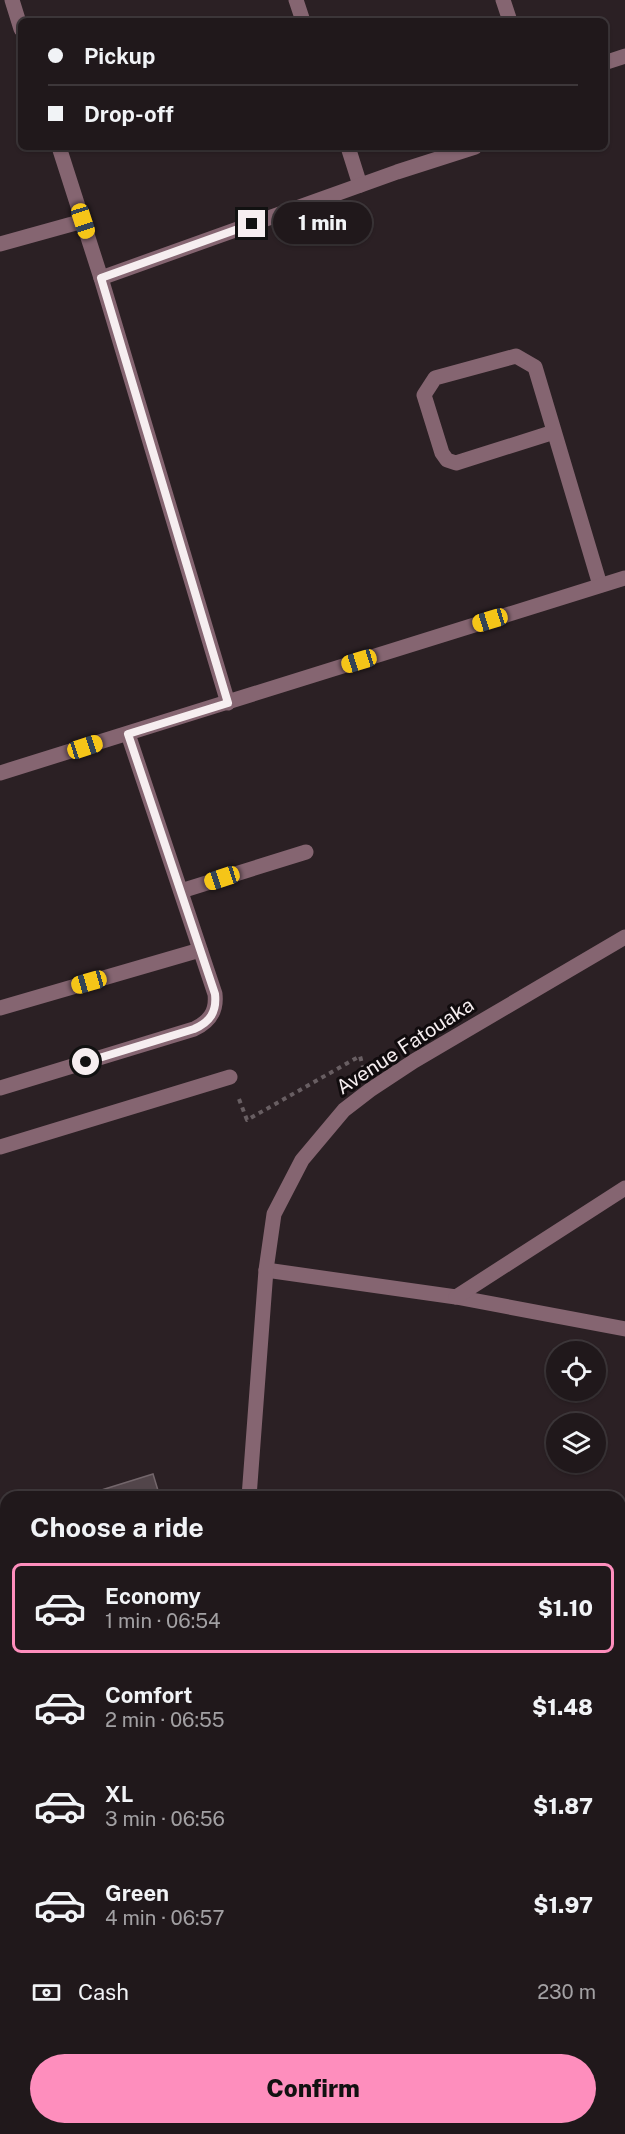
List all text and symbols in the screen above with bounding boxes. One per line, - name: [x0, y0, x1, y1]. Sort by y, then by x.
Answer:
- text: Pickup: [84, 43, 155, 69]
- text: Drop-off: [84, 101, 174, 127]
- car: [69, 201, 97, 241]
- callout: 1 min: [273, 203, 372, 245]
- route end: [238, 210, 265, 237]
- text: 1 min: [298, 211, 347, 235]
- car: [470, 606, 510, 634]
- car: [339, 647, 379, 675]
- car: [65, 733, 105, 761]
- car: [202, 864, 242, 892]
- car: [69, 968, 109, 996]
- street label: Avenue Fatouaka: [332, 993, 478, 1099]
- route start: [72, 1048, 99, 1075]
- map controls: [546, 1341, 606, 1473]
- button: locate: [546, 1341, 606, 1401]
- button: layers: [546, 1413, 606, 1473]
- text: Choose a ride: [30, 1511, 204, 1543]
- icon: car: [33, 1581, 87, 1635]
- text: Economy: [105, 1583, 201, 1609]
- text: $1.10: [538, 1595, 593, 1621]
- text: 1 min · 06:54: [105, 1609, 221, 1633]
- icon: car: [33, 1680, 87, 1734]
- text: Comfort: [105, 1682, 192, 1708]
- text: $1.48: [532, 1694, 593, 1720]
- text: 2 min · 06:55: [105, 1708, 225, 1732]
- icon: car: [33, 1779, 87, 1833]
- text: XL: [105, 1781, 133, 1807]
- text: $1.87: [533, 1793, 593, 1819]
- text: 3 min · 06:56: [105, 1807, 225, 1831]
- icon: car: [33, 1878, 87, 1932]
- text: Green: [105, 1880, 169, 1906]
- text: $1.97: [533, 1892, 593, 1918]
- text: 4 min · 06:57: [105, 1906, 224, 1930]
- icon: cash: [30, 1976, 63, 2009]
- text: Cash: [78, 1979, 129, 2005]
- text: 230 m: [537, 1980, 596, 2004]
- button: Confirm: [30, 2054, 596, 2123]

